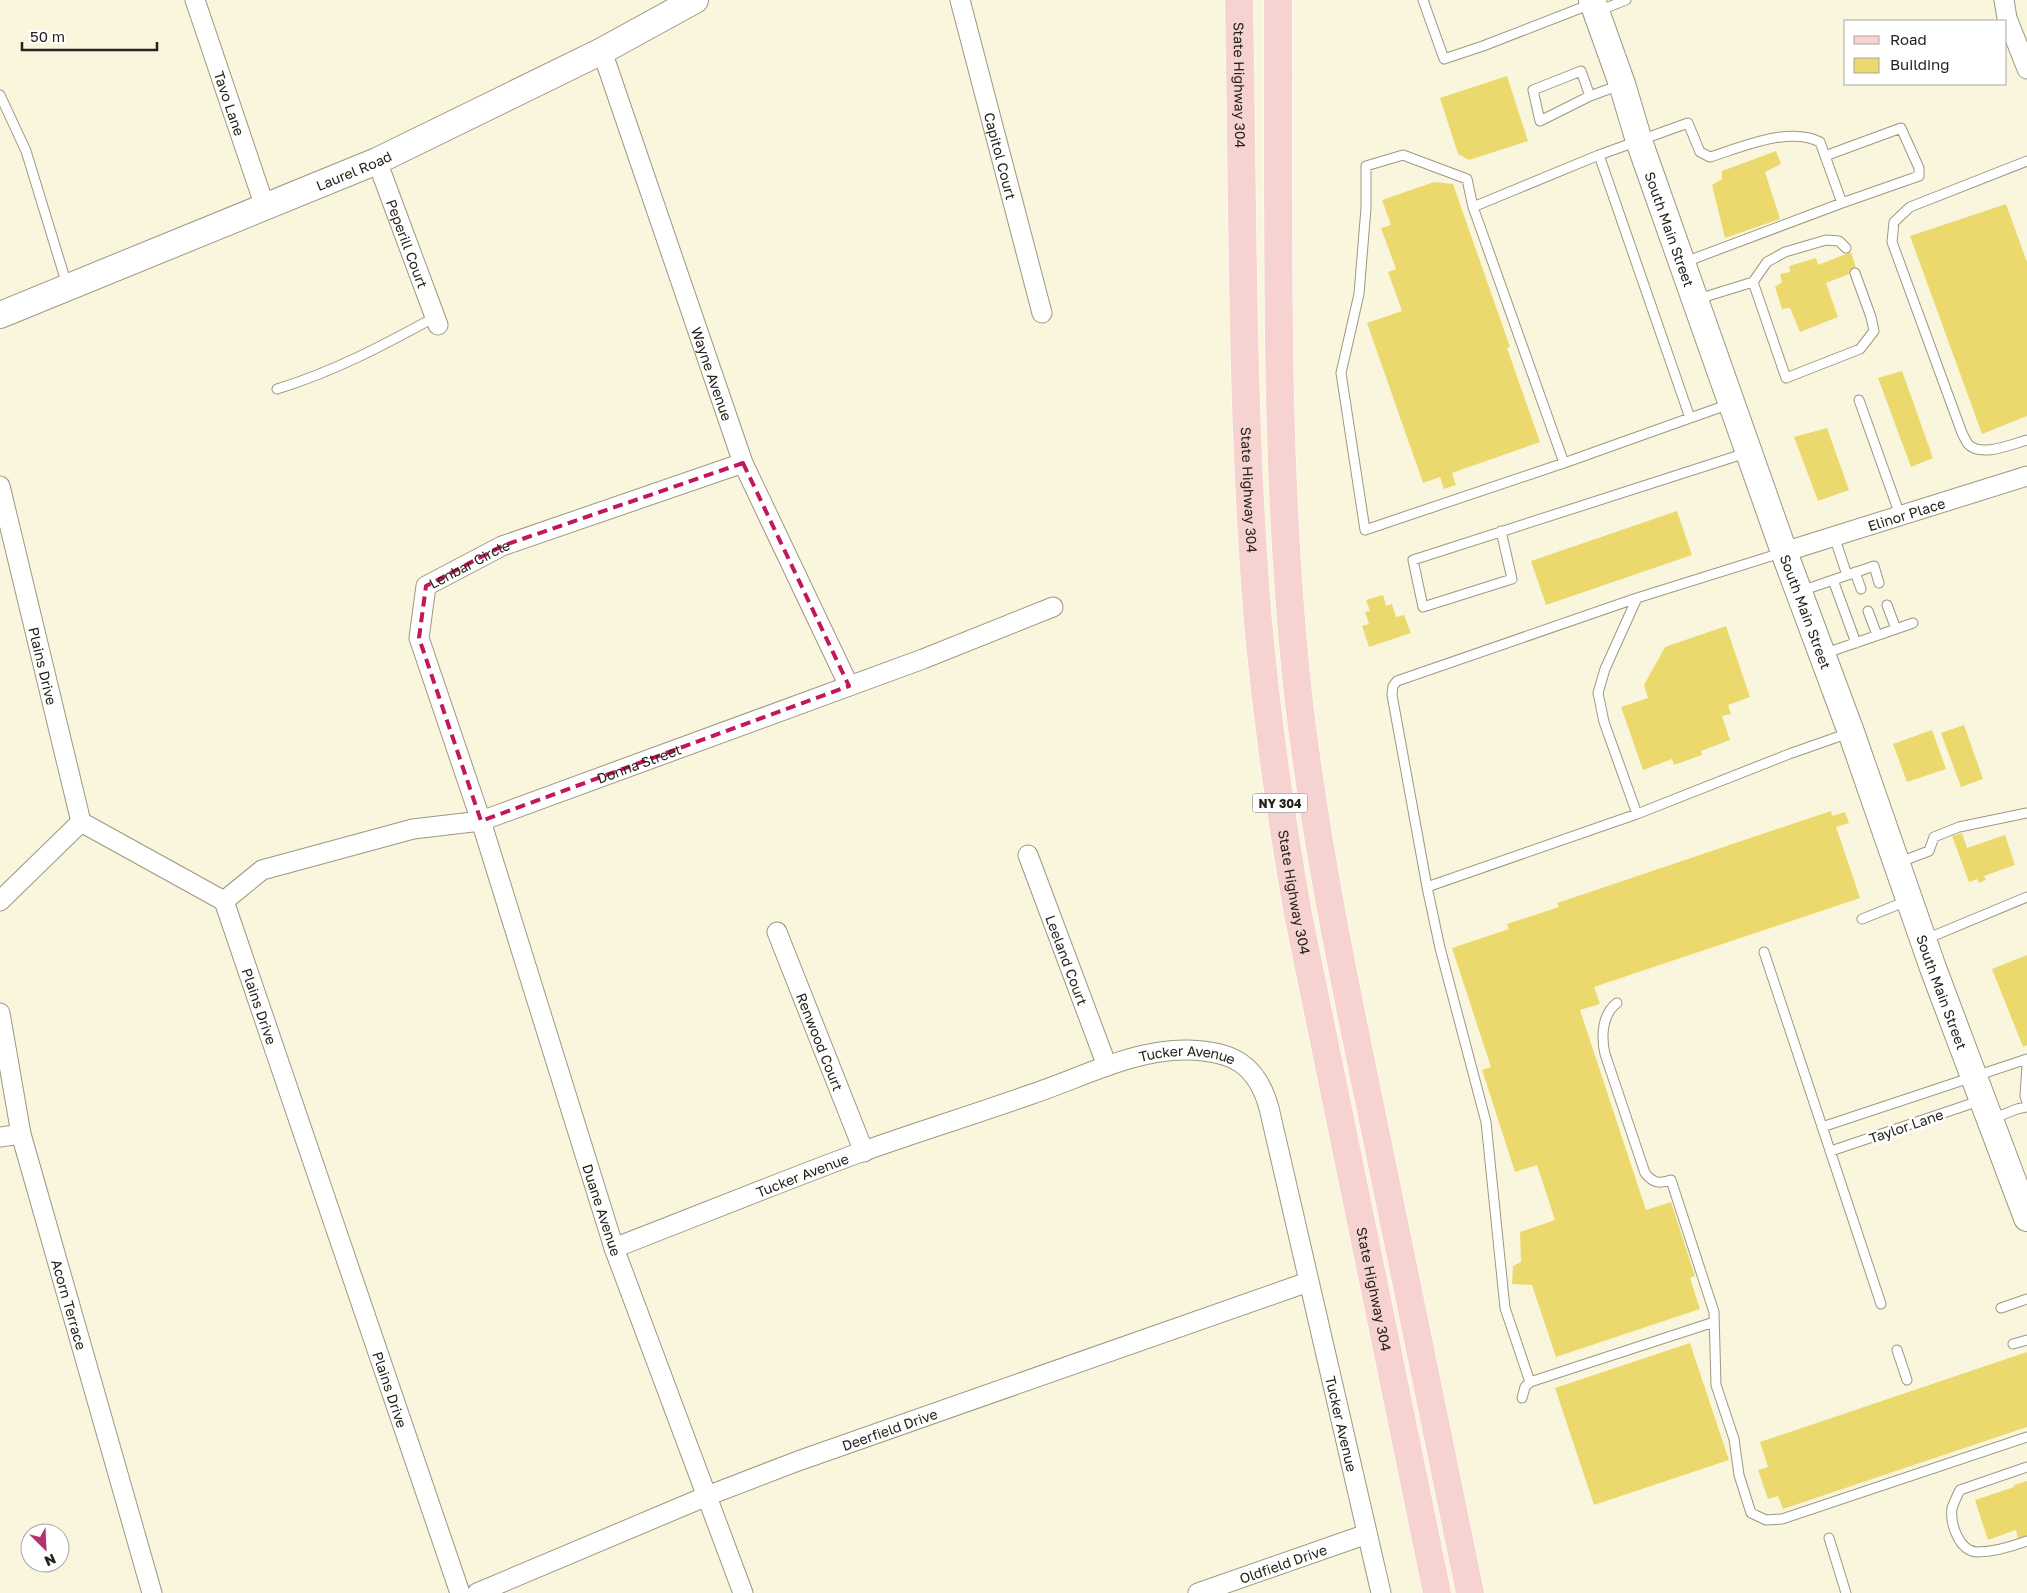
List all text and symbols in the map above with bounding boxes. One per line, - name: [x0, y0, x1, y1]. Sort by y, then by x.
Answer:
- scale bar: [22, 20, 158, 52]
- legend: [1844, 20, 2007, 85]
- street label: State Highway 304: [1231, 22, 1250, 148]
- text: 50 m: [30, 27, 65, 45]
- text: Road: [1890, 30, 1927, 48]
- text: Building: [1890, 55, 1950, 73]
- street label: Tavo Lane: [211, 69, 249, 138]
- street label: Capitol Court: [981, 110, 1020, 201]
- street label: Laurel Road: [313, 147, 394, 194]
- street label: South Main Street: [1642, 169, 1698, 289]
- street label: Peperill Court: [383, 197, 432, 290]
- street label: Wayne Avenue: [688, 324, 736, 423]
- street label: State Highway 304: [1238, 426, 1261, 553]
- street label: Elinor Place: [1865, 494, 1947, 534]
- street label: Lenbar Circle: [426, 536, 512, 592]
- street label: South Main Street: [1777, 552, 1835, 671]
- street label: Plains Drive: [26, 625, 61, 707]
- street label: Donna Street: [594, 740, 683, 786]
- road number: NY 304: [1252, 794, 1308, 812]
- street label: State Highway 304: [1276, 828, 1315, 956]
- street label: Leeland Court: [1043, 912, 1092, 1007]
- street label: South Main Street: [1914, 932, 1971, 1052]
- street label: Plains Drive: [239, 966, 281, 1046]
- street label: Renwood Court: [793, 990, 847, 1093]
- street label: Tucker Avenue: [1137, 1041, 1238, 1067]
- street label: Taylor Lane: [1867, 1105, 1945, 1147]
- street label: Tucker Avenue: [753, 1149, 851, 1200]
- street label: Duane Avenue: [579, 1162, 625, 1258]
- street label: State Highway 304: [1354, 1225, 1396, 1353]
- street label: Acorn Terrace: [49, 1257, 91, 1351]
- street label: Plains Drive: [370, 1349, 411, 1430]
- street label: Tucker Avenue: [1323, 1374, 1361, 1473]
- street label: Deerfield Drive: [839, 1404, 939, 1453]
- north arrow: [20, 1523, 70, 1573]
- street label: Oldfield Drive: [1237, 1540, 1329, 1586]
- text: N: [42, 1550, 59, 1570]

